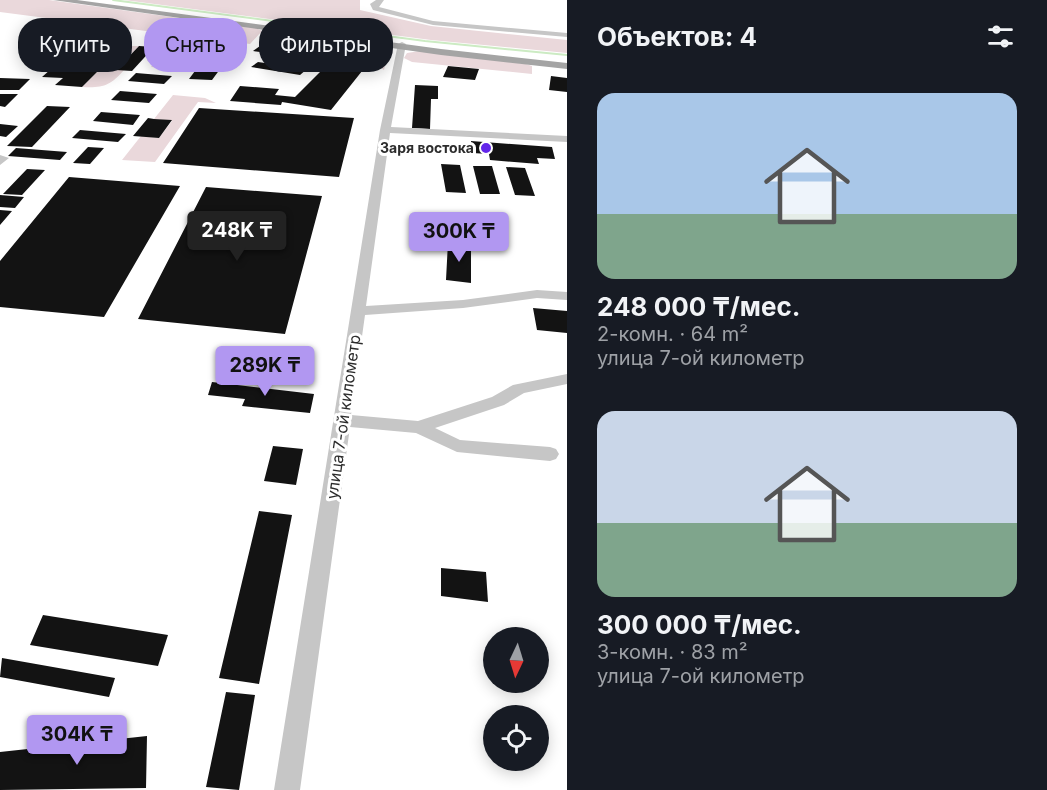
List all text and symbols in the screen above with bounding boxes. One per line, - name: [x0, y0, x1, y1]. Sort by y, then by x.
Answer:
- chip: Купить: [18, 18, 132, 72]
- chip: Снять: [144, 18, 247, 72]
- chip: Фильтры: [259, 18, 393, 72]
- icon: filters: [984, 20, 1017, 53]
- text: Объектов: 4: [597, 21, 757, 52]
- icon: home: [753, 132, 861, 240]
- place label: Заря востока: [380, 139, 474, 156]
- marker: Заря востока: [479, 141, 493, 155]
- pin: 248K ₸: [188, 211, 286, 262]
- pin: 300K ₸: [410, 212, 508, 263]
- text: 248K ₸: [201, 218, 273, 242]
- text: 300K ₸: [423, 219, 495, 243]
- text: 248 000 ₸/мес.: [597, 291, 800, 322]
- text: 2-комн. · 64 m²: [597, 322, 748, 346]
- street label: улица 7-ой километр: [322, 333, 364, 501]
- pin: 289K ₸: [216, 346, 314, 397]
- text: улица 7-ой километр: [597, 346, 805, 370]
- text: 289K ₸: [229, 353, 301, 377]
- icon: home: [753, 450, 861, 558]
- text: 300 000 ₸/мес.: [597, 609, 802, 640]
- north arrow: [483, 627, 549, 693]
- map controls: [483, 627, 549, 771]
- text: 3-комн. · 83 m²: [597, 640, 748, 664]
- text: улица 7-ой километр: [597, 664, 805, 688]
- button: locate: [483, 705, 549, 771]
- pin: 304K ₸: [28, 715, 126, 766]
- text: 304K ₸: [41, 722, 113, 746]

